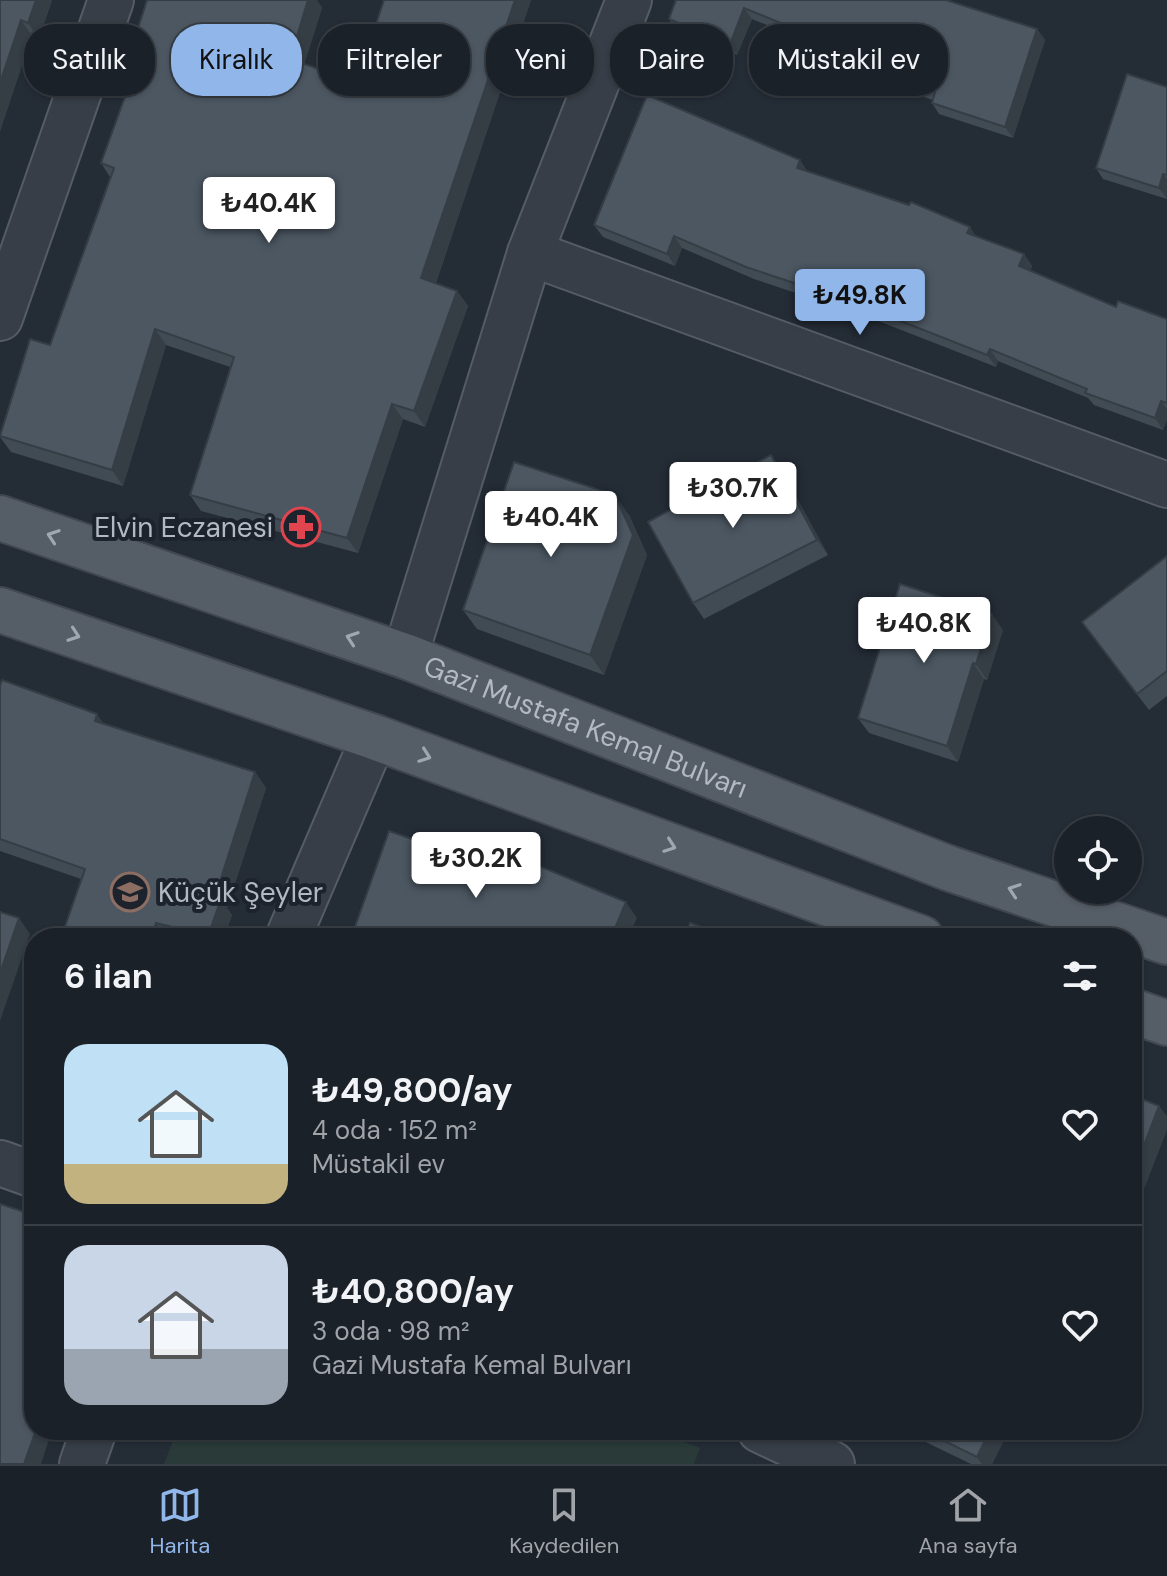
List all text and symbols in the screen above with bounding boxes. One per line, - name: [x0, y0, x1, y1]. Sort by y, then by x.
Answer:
- chip: Satılık: [24, 24, 155, 96]
- chip: Kiralık: [171, 24, 302, 96]
- chip: Filtreler: [318, 24, 470, 96]
- chip: Yeni: [486, 24, 594, 96]
- chip: Daire: [610, 24, 733, 96]
- chip: Müstakil ev: [749, 24, 948, 96]
- pin: ₺40.4K: [204, 177, 334, 245]
- text: ₺40.4K: [221, 186, 317, 220]
- pin: ₺49.8K: [795, 269, 925, 337]
- text: ₺49.8K: [813, 278, 907, 312]
- pin: ₺30.7K: [668, 462, 798, 530]
- text: ₺30.7K: [687, 471, 779, 505]
- pin: ₺40.4K: [486, 491, 616, 559]
- text: ₺40.4K: [503, 500, 599, 534]
- pharmacy icon: Elvin Eczanesi: [280, 506, 322, 548]
- place label: Elvin Eczanesi: [94, 509, 273, 546]
- one-way arrow: [47, 530, 61, 546]
- pin: ₺40.8K: [859, 597, 989, 665]
- text: ₺40.8K: [876, 606, 972, 640]
- one-way arrow: [66, 625, 80, 641]
- one-way arrow: [346, 631, 360, 647]
- street label: Gazi Mustafa Kemal Bulvarı: [419, 647, 753, 807]
- one-way arrow: [418, 746, 432, 763]
- map controls: [1054, 816, 1142, 904]
- button: locate: [1054, 816, 1142, 904]
- pin: ₺30.2K: [411, 832, 541, 900]
- one-way arrow: [662, 836, 676, 853]
- text: ₺30.2K: [430, 841, 522, 875]
- school or university icon: Küçük Şeyler: [109, 871, 151, 913]
- place label: Küçük Şeyler: [158, 874, 323, 911]
- one-way arrow: [1007, 884, 1021, 900]
- text: 6 ilan: [64, 954, 153, 999]
- icon: filters: [1058, 954, 1102, 998]
- text: ₺49,800/ay: [312, 1068, 513, 1113]
- icon: home: [128, 1076, 224, 1172]
- icon: heart: [1058, 1102, 1102, 1146]
- text: 4 oda · 152 m²: [312, 1113, 477, 1147]
- text: Müstakil ev: [312, 1147, 445, 1181]
- text: ₺40,800/ay: [312, 1269, 514, 1314]
- icon: home: [128, 1277, 224, 1373]
- icon: heart: [1058, 1303, 1102, 1347]
- text: 3 oda · 98 m²: [312, 1314, 469, 1348]
- text: Gazi Mustafa Kemal Bulvarı: [312, 1348, 632, 1382]
- tab: Harita: [150, 1483, 210, 1560]
- tab: Kaydedilen: [509, 1483, 619, 1560]
- tab: Ana sayfa: [918, 1483, 1017, 1560]

